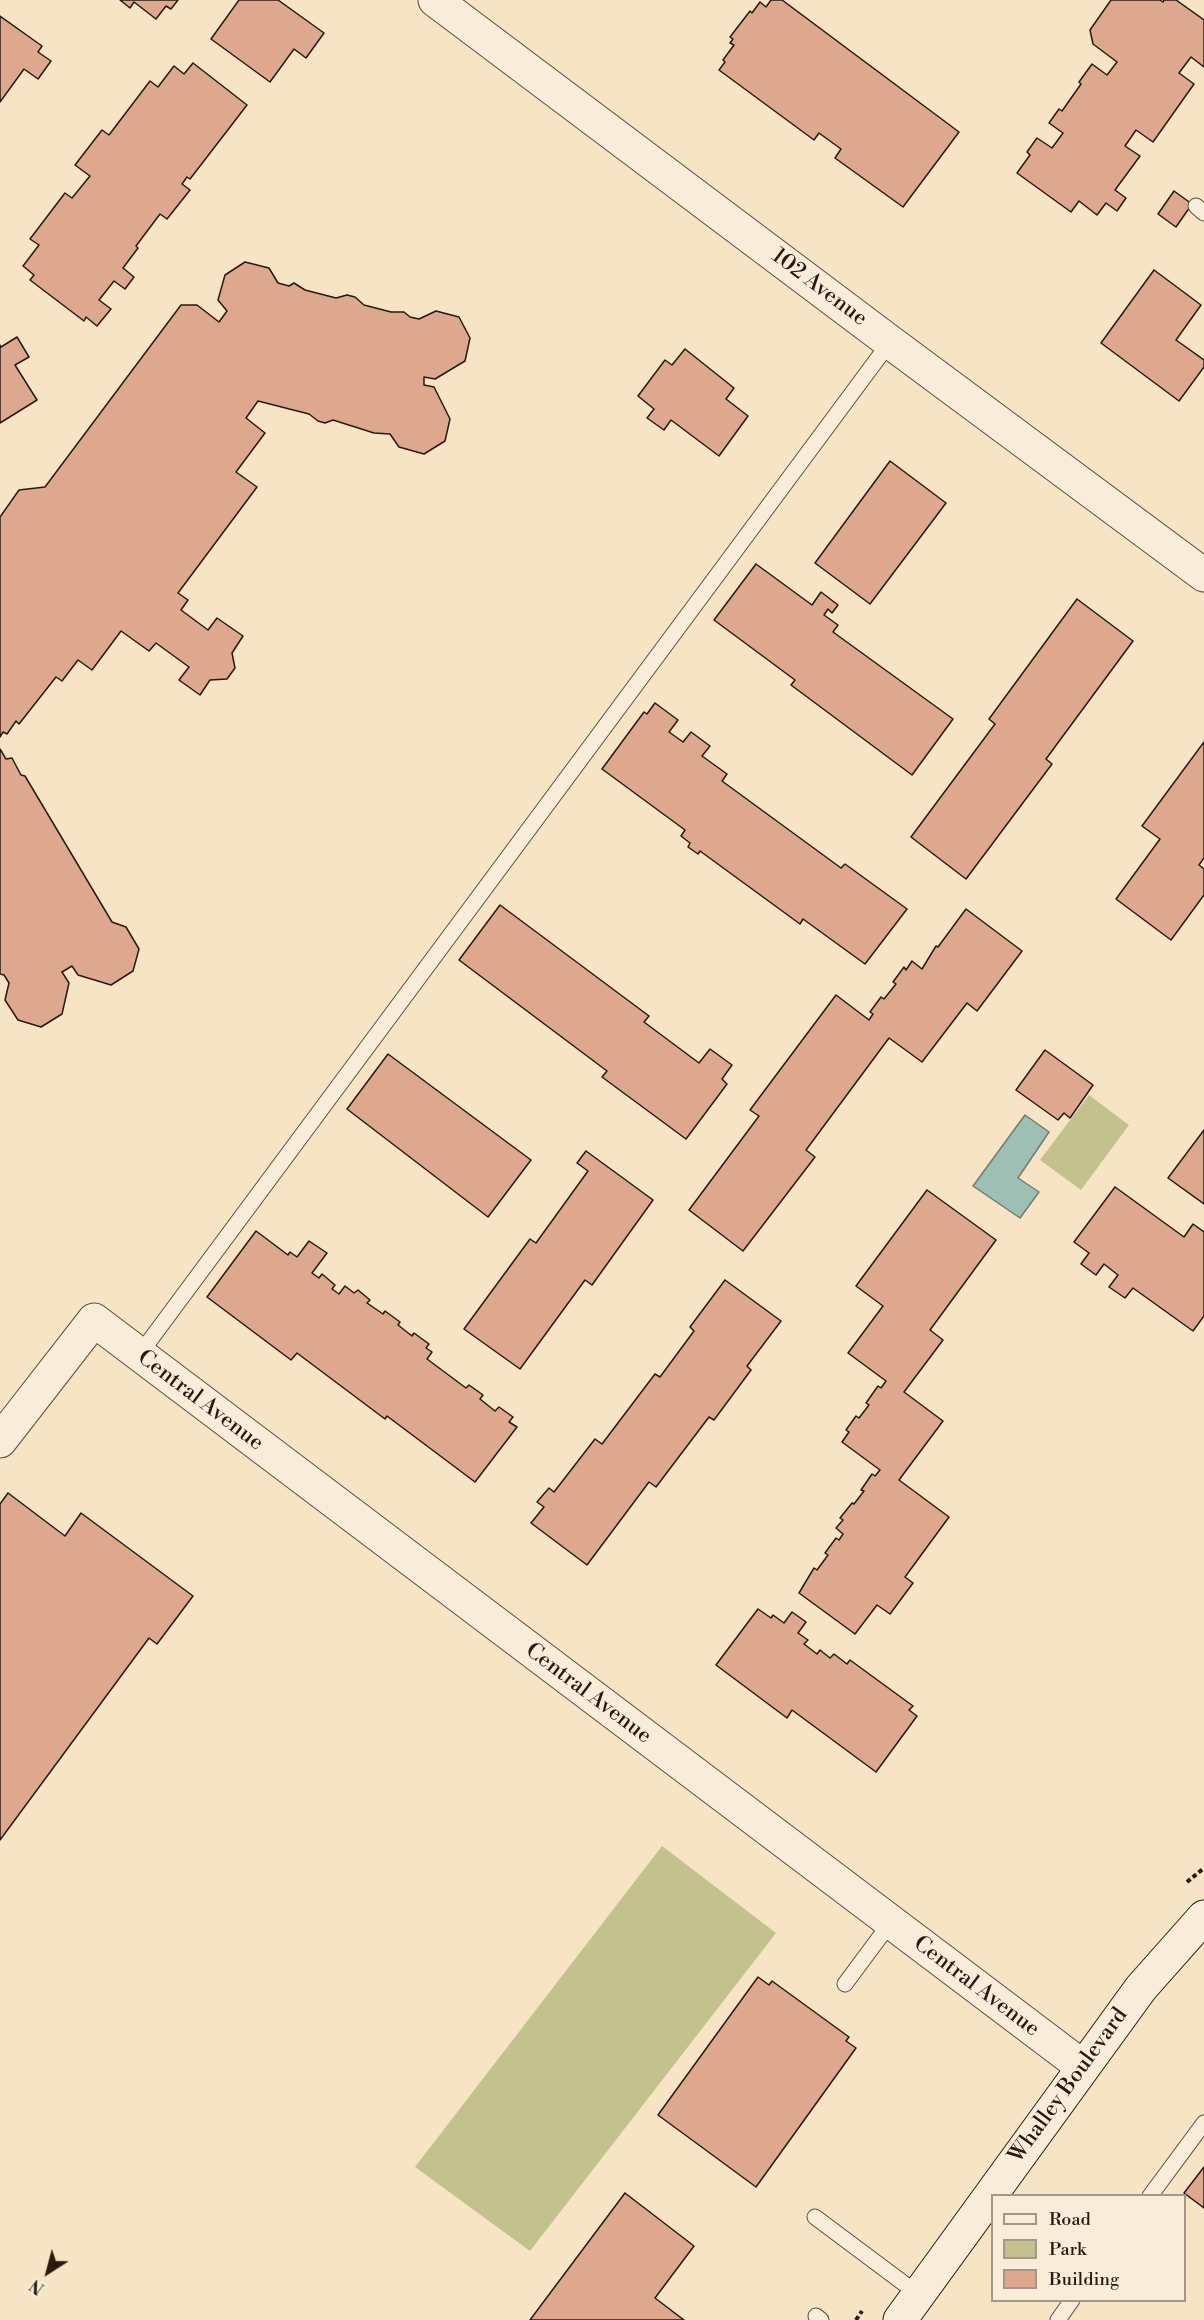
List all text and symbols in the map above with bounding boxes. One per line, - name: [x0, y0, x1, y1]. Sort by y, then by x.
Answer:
- street label: 102 Avenue: [766, 244, 872, 332]
- street label: Central Avenue: [132, 1345, 268, 1457]
- street label: Central Avenue: [520, 1638, 656, 1750]
- street label: Central Avenue: [908, 1931, 1044, 2043]
- street label: Whalley Boulevard: [1004, 2003, 1134, 2169]
- legend: [991, 2194, 1186, 2302]
- text: Road: [1049, 2208, 1091, 2231]
- text: Park: [1049, 2238, 1086, 2261]
- north arrow: [18, 2242, 78, 2302]
- text: Building: [1049, 2268, 1119, 2291]
- text: N: [26, 2275, 48, 2298]

